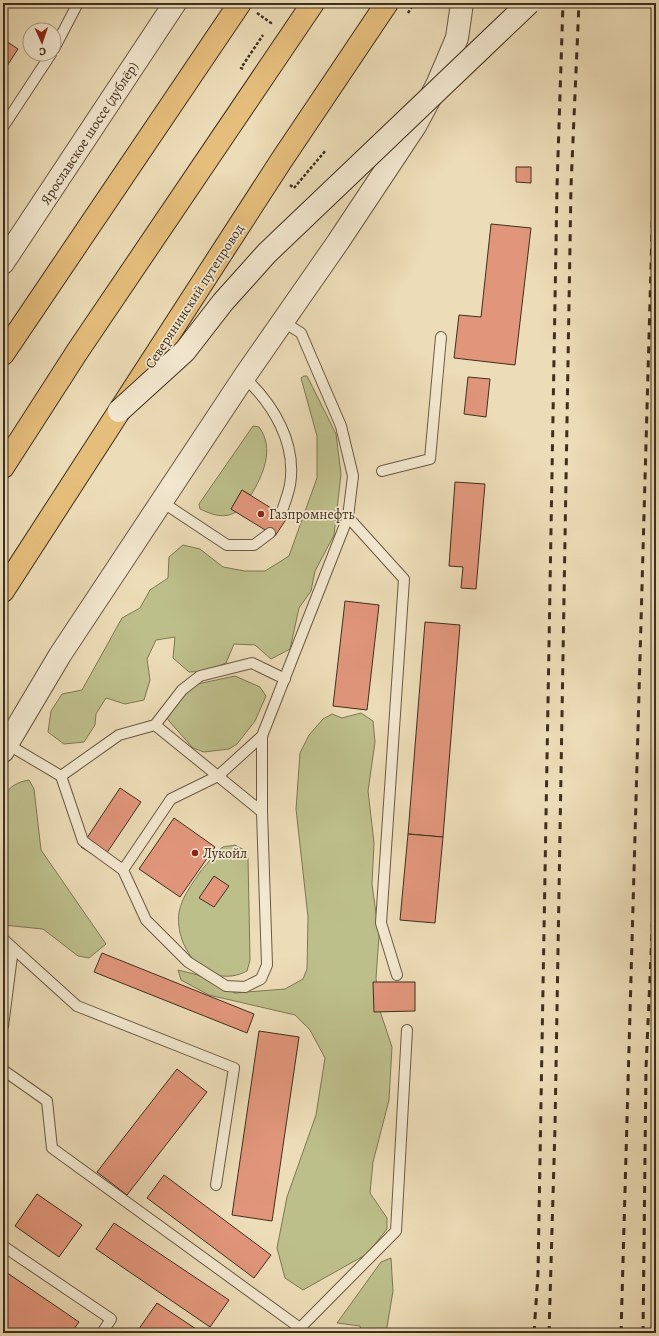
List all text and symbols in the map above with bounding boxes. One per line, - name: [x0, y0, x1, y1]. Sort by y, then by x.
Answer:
- north arrow: [22, 22, 62, 62]
- text: С: [39, 44, 46, 59]
- street label: Ярославское шоссе (дублёр): [36, 58, 143, 208]
- street label: Северянинский путепровод: [141, 220, 248, 372]
- place label: Газпромнефть: [269, 505, 355, 524]
- marker: Газпромнефть: [256, 509, 266, 519]
- place label: Лукойл: [203, 844, 247, 863]
- marker: Лукойл: [190, 848, 200, 858]

